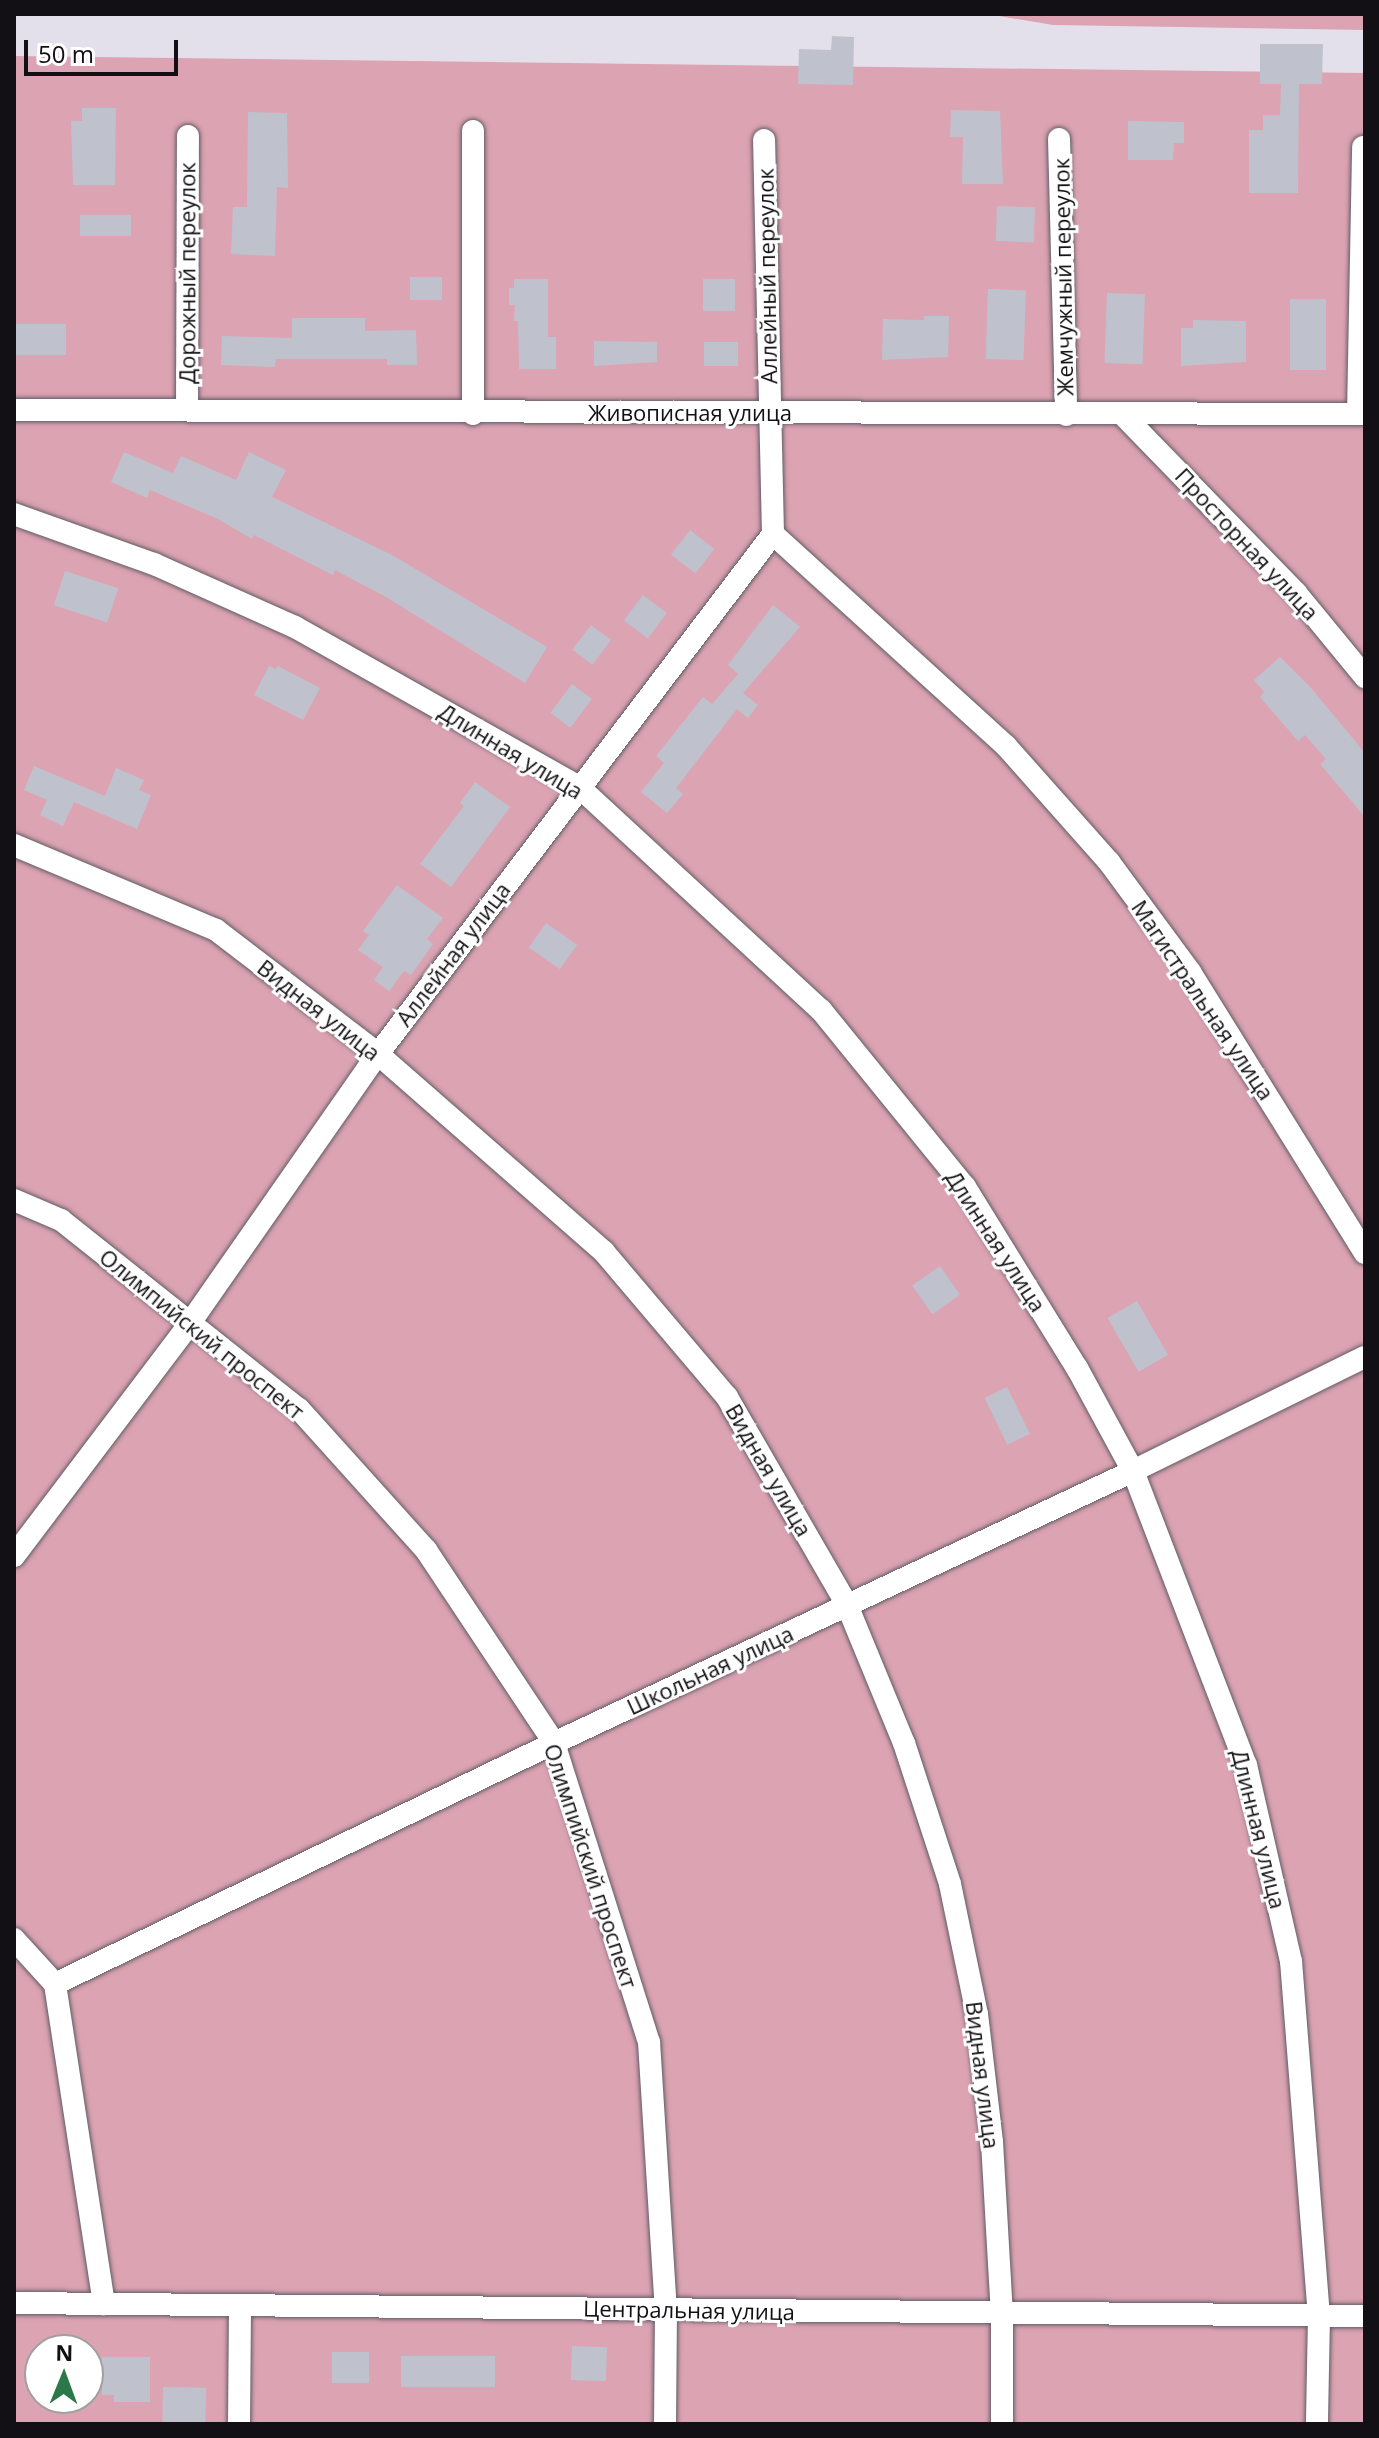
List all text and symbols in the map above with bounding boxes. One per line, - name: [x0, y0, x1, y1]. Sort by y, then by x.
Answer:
- scale bar: [28, 24, 182, 74]
- text: 50 m: [38, 37, 94, 70]
- street label: Жемчужный переулок: [1048, 158, 1078, 396]
- street label: Дорожный переулок: [174, 162, 200, 384]
- street label: Аллейный переулок: [752, 168, 782, 384]
- street label: Живописная улица: [588, 400, 792, 426]
- street label: Просторная улица: [1170, 463, 1324, 625]
- street label: Длинная улица: [434, 698, 588, 804]
- street label: Аллейная улица: [390, 877, 516, 1031]
- street label: Магистральная улица: [1126, 895, 1280, 1105]
- street label: Видная улица: [252, 954, 386, 1066]
- street label: Длинная улица: [940, 1165, 1052, 1317]
- street label: Олимпийский проспект: [94, 1243, 310, 1425]
- street label: Видная улица: [720, 1399, 818, 1541]
- street label: Школьная улица: [623, 1620, 797, 1720]
- street label: Олимпийский проспект: [539, 1740, 643, 1992]
- street label: Длинная улица: [1226, 1747, 1292, 1911]
- street label: Видная улица: [961, 2000, 1005, 2150]
- street label: Центральная улица: [583, 2295, 795, 2325]
- north arrow: [24, 2334, 104, 2414]
- text: N: [55, 2337, 74, 2367]

